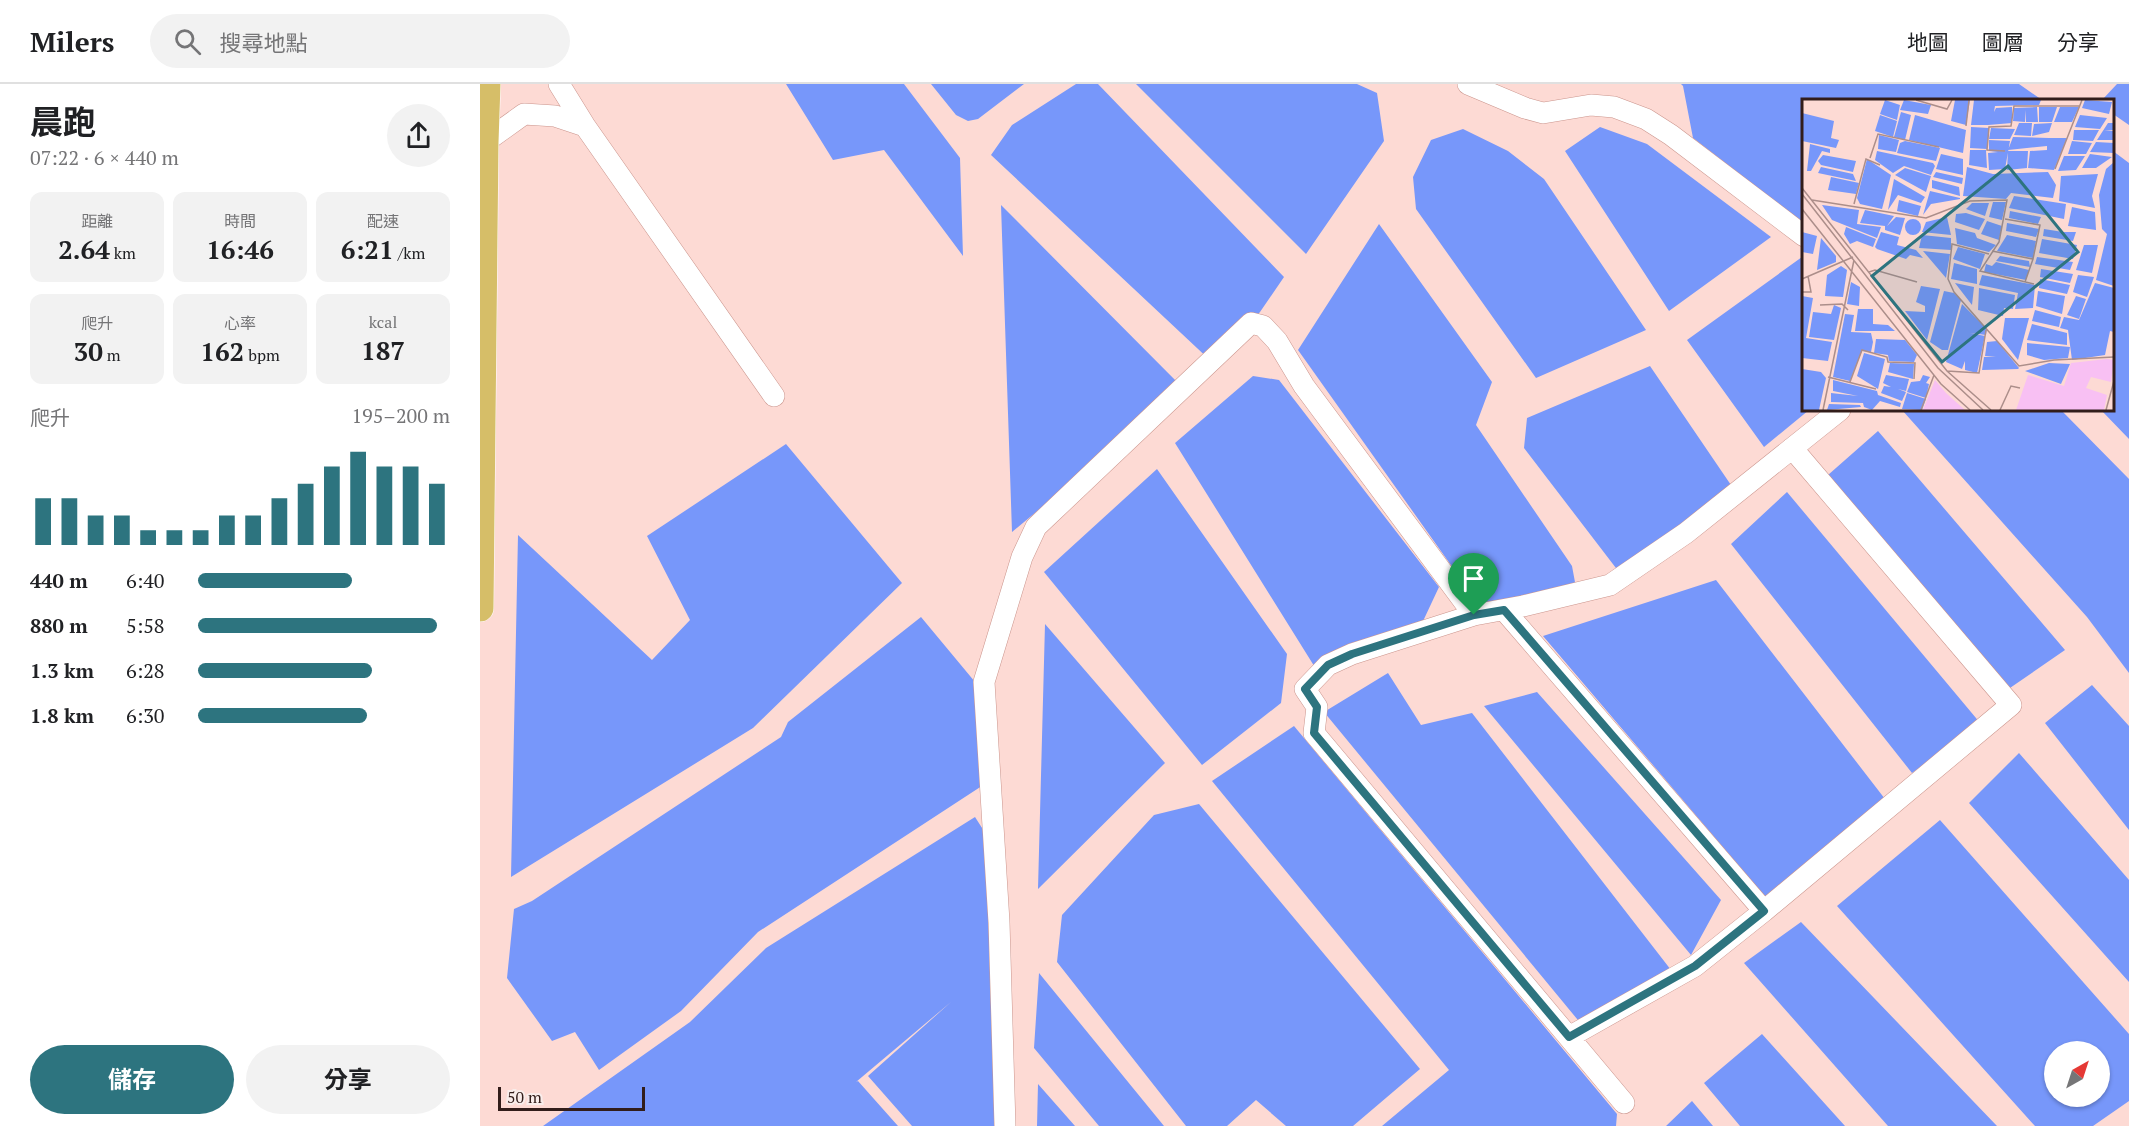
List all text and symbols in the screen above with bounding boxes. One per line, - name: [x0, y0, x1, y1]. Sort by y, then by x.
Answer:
- search box: [150, 14, 570, 68]
- text: Milers: [30, 23, 114, 60]
- icon: search: [171, 25, 204, 58]
- text: 搜尋地點: [219, 28, 307, 57]
- text: 地圖: [1907, 28, 1949, 56]
- text: 圖層: [1982, 28, 2024, 56]
- text: 分享: [2057, 28, 2099, 56]
- inset map: [1802, 99, 2114, 411]
- text: 晨跑: [30, 100, 96, 143]
- button: share: [387, 104, 450, 167]
- text: 07:22 · 6 × 440 m: [30, 144, 179, 171]
- text: 距離: [81, 210, 113, 232]
- text: 時間: [224, 210, 256, 232]
- text: 配速: [367, 210, 399, 232]
- text: 2.64: [58, 232, 110, 266]
- text: 16:46: [206, 232, 274, 266]
- text: 6:21: [341, 232, 394, 266]
- text: km: [110, 242, 136, 264]
- text: /km: [394, 242, 425, 264]
- text: kcal: [369, 311, 397, 333]
- text: 爬升: [81, 312, 113, 334]
- text: 心率: [224, 312, 256, 334]
- text: 187: [361, 333, 405, 367]
- text: 30: [73, 334, 103, 368]
- text: 162: [200, 334, 244, 368]
- text: m: [103, 344, 121, 366]
- text: bpm: [244, 344, 280, 366]
- text: 195–200 m: [351, 402, 450, 429]
- text: 爬升: [30, 404, 70, 431]
- pin: [1448, 553, 1499, 615]
- icon: arrive: [1457, 562, 1490, 595]
- text: 440 m: [30, 567, 88, 594]
- text: 6:40: [126, 567, 165, 594]
- text: 880 m: [30, 612, 88, 639]
- text: 5:58: [126, 612, 165, 639]
- text: 1.3 km: [30, 657, 94, 684]
- text: 6:28: [126, 657, 165, 684]
- text: 1.8 km: [30, 702, 94, 729]
- text: 6:30: [126, 702, 165, 729]
- north arrow: [2044, 1041, 2110, 1107]
- map controls: [2044, 1041, 2110, 1107]
- button: 儲存: [30, 1045, 234, 1114]
- button: 分享: [246, 1045, 450, 1114]
- scale bar: [498, 1084, 645, 1112]
- text: 50 m: [507, 1086, 542, 1108]

